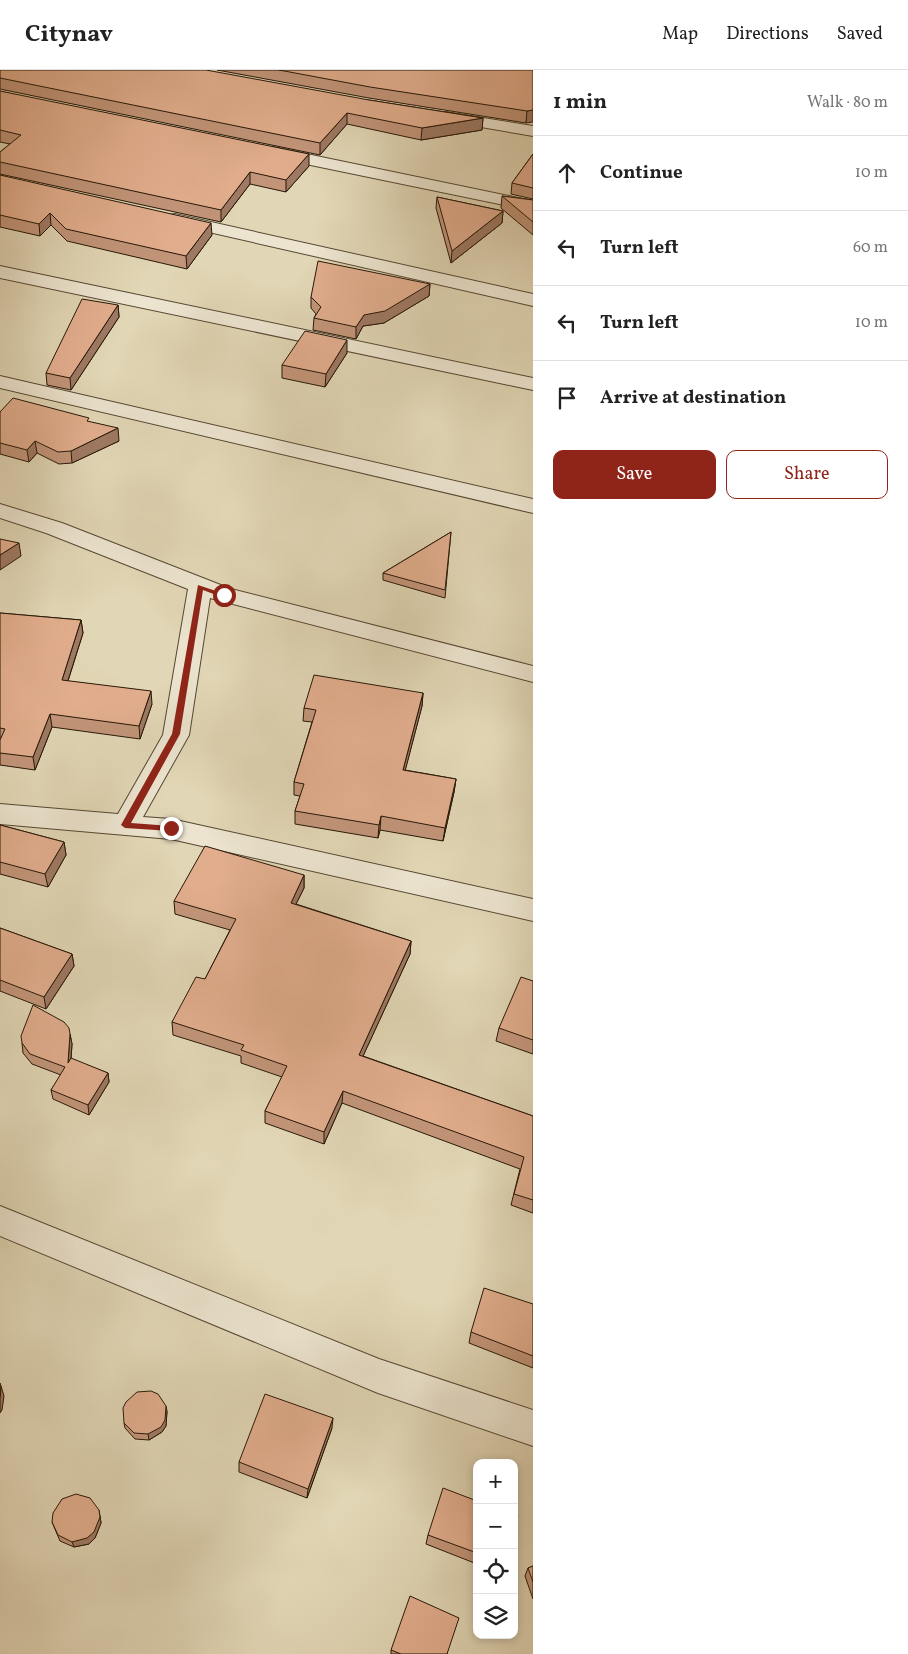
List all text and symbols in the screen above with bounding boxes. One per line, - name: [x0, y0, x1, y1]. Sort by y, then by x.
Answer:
- text: Citynav: [25, 18, 113, 52]
- text: Map: [662, 22, 698, 47]
- text: Directions: [726, 22, 809, 47]
- text: Saved: [837, 22, 883, 47]
- text: 1 min: [553, 88, 607, 117]
- text: Walk · 80 m: [807, 92, 888, 114]
- icon: ahead: [553, 159, 581, 187]
- text: Continue: [600, 160, 683, 186]
- text: 10 m: [855, 162, 888, 184]
- icon: left: [553, 234, 581, 262]
- text: Turn left: [600, 235, 679, 261]
- text: 60 m: [853, 237, 888, 259]
- icon: left: [553, 309, 581, 337]
- text: Turn left: [600, 310, 679, 336]
- text: 10 m: [855, 312, 888, 334]
- icon: arrive: [553, 384, 581, 412]
- text: Arrive at destination: [600, 385, 786, 411]
- button: Save: [553, 450, 716, 499]
- button: Share: [726, 450, 888, 499]
- route start: [213, 584, 236, 607]
- route end: [160, 817, 183, 840]
- map controls: [473, 1459, 518, 1639]
- button: +: [473, 1459, 518, 1504]
- button: −: [473, 1504, 518, 1549]
- button: locate: [473, 1549, 518, 1594]
- button: layers: [473, 1594, 518, 1639]

